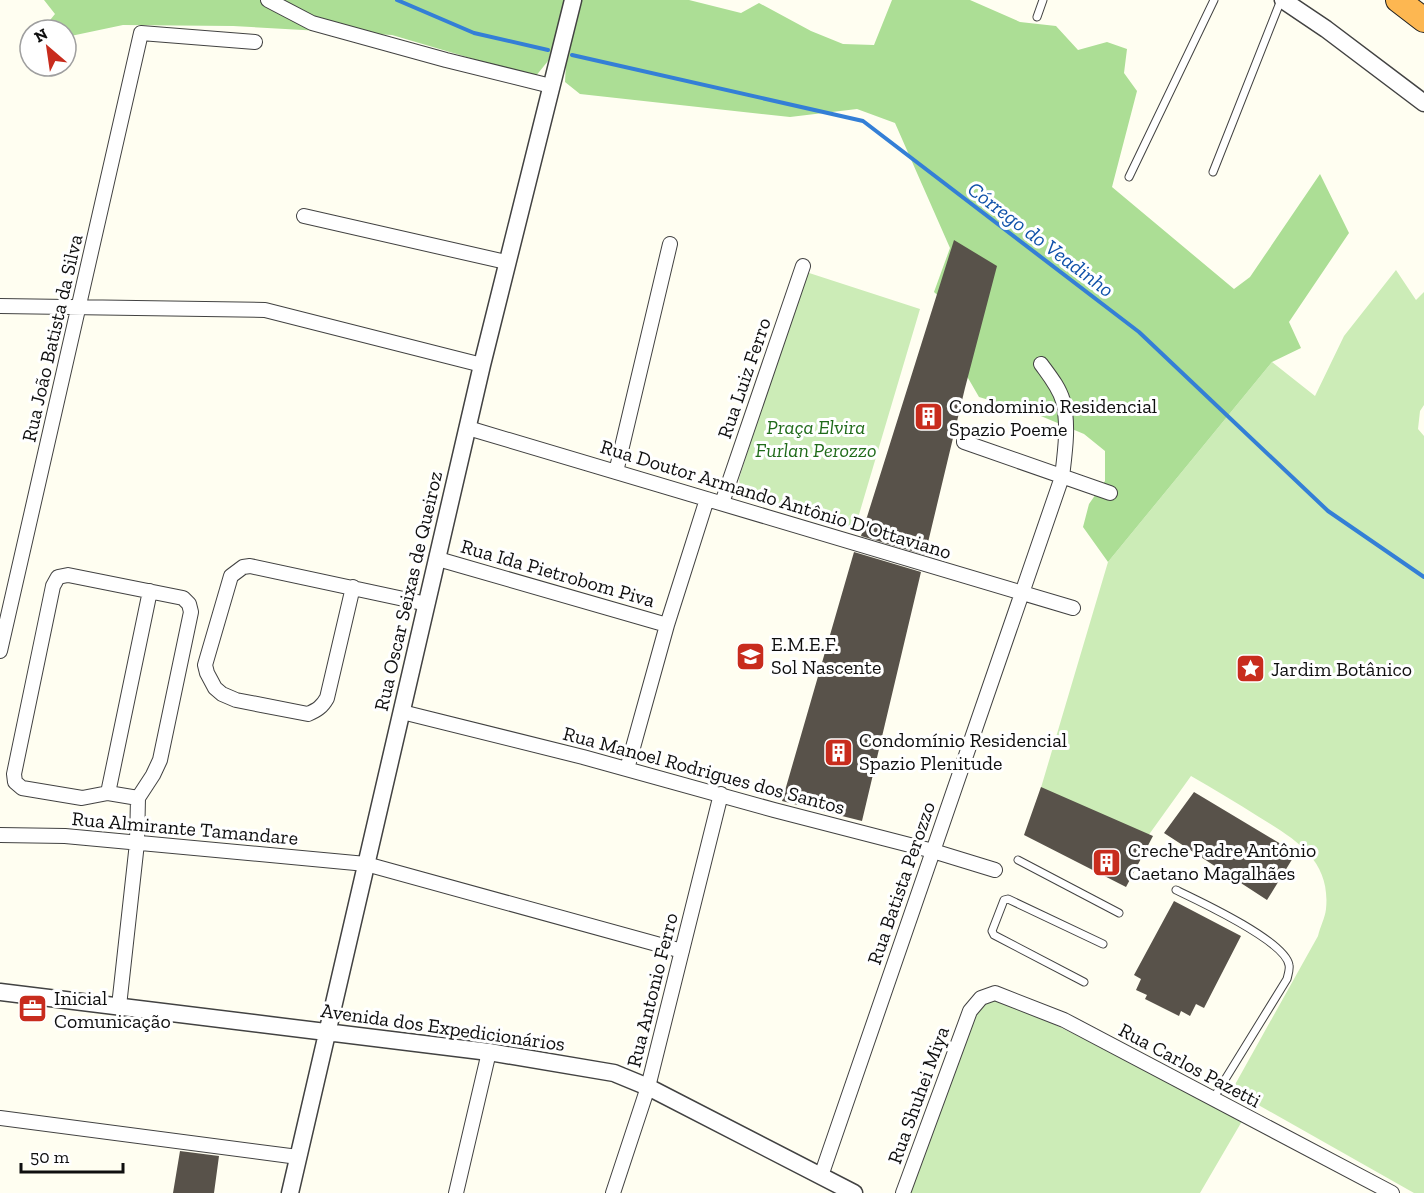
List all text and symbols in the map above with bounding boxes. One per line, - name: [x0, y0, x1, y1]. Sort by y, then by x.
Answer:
- north arrow: [18, 18, 78, 78]
- text: N: [31, 24, 51, 47]
- water label: Córrego do Veadinho: [963, 176, 1119, 302]
- street label: Rua João Batista da Silva: [16, 232, 88, 444]
- street label: Rua Luiz Ferro: [712, 314, 776, 442]
- place label: Condominio Residencial Spazio Poeme: [949, 394, 1157, 441]
- building icon: Condominio Residencial Spazio Poeme: [912, 401, 944, 433]
- park label: Praça Elvira Furlan Perozzo: [755, 415, 877, 462]
- street label: Rua Doutor Armando Antônio D'Ottaviano: [598, 434, 954, 564]
- street label: Rua Oscar Seixas de Queiroz: [369, 469, 447, 713]
- street label: Rua Ida Pietrobom Piva: [458, 534, 658, 612]
- place label: E.M.E.F. Sol Nascente: [771, 632, 881, 679]
- school or university icon: E.M.E.F. Sol Nascente: [734, 640, 766, 672]
- place icon: Jardim Botânico: [1234, 653, 1266, 685]
- place label: Jardim Botânico: [1271, 657, 1412, 681]
- street label: Rua Manoel Rodrigues dos Santos: [560, 721, 848, 819]
- place label: Condomínio Residencial Spazio Plenitude: [859, 728, 1067, 775]
- building icon: Condomínio Residencial Spazio Plenitude: [822, 736, 854, 768]
- street label: Rua Batista Perozzo: [862, 798, 940, 968]
- street label: Rua Almirante Tamandare: [71, 806, 299, 850]
- place label: Creche Padre Antônio Caetano Magalhães: [1128, 838, 1316, 885]
- building icon: Creche Padre Antônio Caetano Magalhães: [1091, 846, 1123, 878]
- street label: Rua Antonio Ferro: [621, 910, 683, 1070]
- place label: Inicial Comunicação: [54, 986, 171, 1033]
- office icon: Inicial Comunicação: [17, 993, 49, 1025]
- street label: Avenida dos Expedicionários: [319, 998, 567, 1056]
- street label: Rua Carlos Pazetti: [1115, 1017, 1266, 1113]
- street label: Rua Shuhei Miya: [882, 1023, 954, 1167]
- scale bar: [21, 1136, 123, 1174]
- text: 50 m: [30, 1146, 70, 1168]

